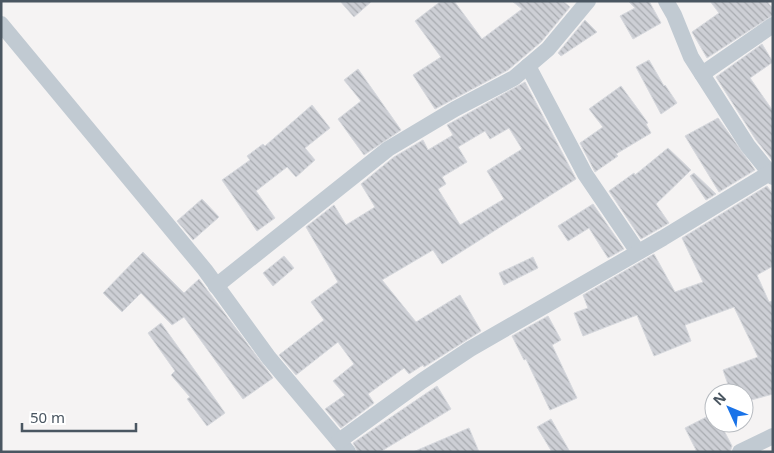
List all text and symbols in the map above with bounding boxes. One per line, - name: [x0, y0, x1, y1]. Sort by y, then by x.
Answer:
- north arrow: [704, 383, 754, 433]
- text: N: [708, 388, 730, 409]
- scale bar: [22, 400, 136, 432]
- text: 50 m: [30, 407, 65, 427]

